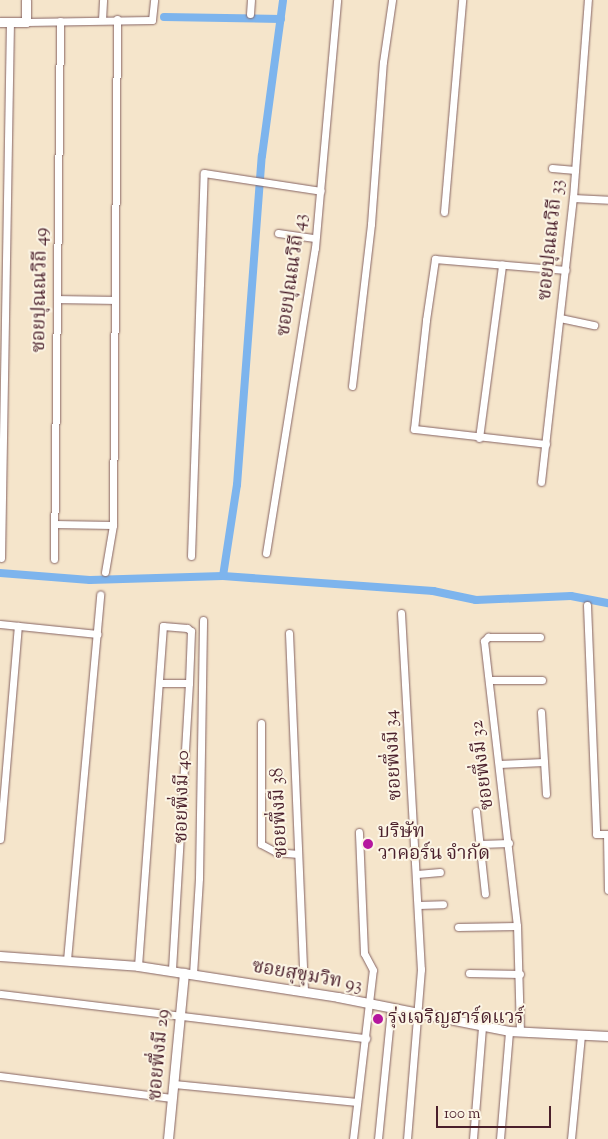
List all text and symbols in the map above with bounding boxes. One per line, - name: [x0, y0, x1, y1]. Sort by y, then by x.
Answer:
- street label: ซอยปุณณวิถี 33: [534, 178, 570, 302]
- street label: ซอยปุณณวิถี 43: [273, 212, 313, 338]
- street label: ซอยปุณณวิถี 49: [29, 227, 53, 353]
- street label: ซอยพึ่งมี 34: [380, 709, 408, 801]
- street label: ซอยพึ่งมี 32: [466, 719, 500, 811]
- street label: ซอยพึ่งมี 40: [171, 750, 195, 844]
- street label: ซอยพึ่งมี 38: [266, 767, 294, 859]
- place label: บริษัท วาคอร์น จำกัด: [378, 822, 490, 866]
- marker: บริษัท วาคอร์น จำกัด: [362, 838, 374, 850]
- street label: ซอยสุขุมวิท 93: [250, 956, 364, 998]
- street label: ซอยพึ่งมี 29: [145, 1008, 175, 1102]
- place label: รุ่งเจริญฮาร์ดแวร์: [388, 1008, 524, 1030]
- marker: รุ่งเจริญฮาร์ดแวร์: [372, 1013, 384, 1025]
- scale bar: [438, 1096, 553, 1128]
- text: 100 m: [444, 1104, 480, 1125]

